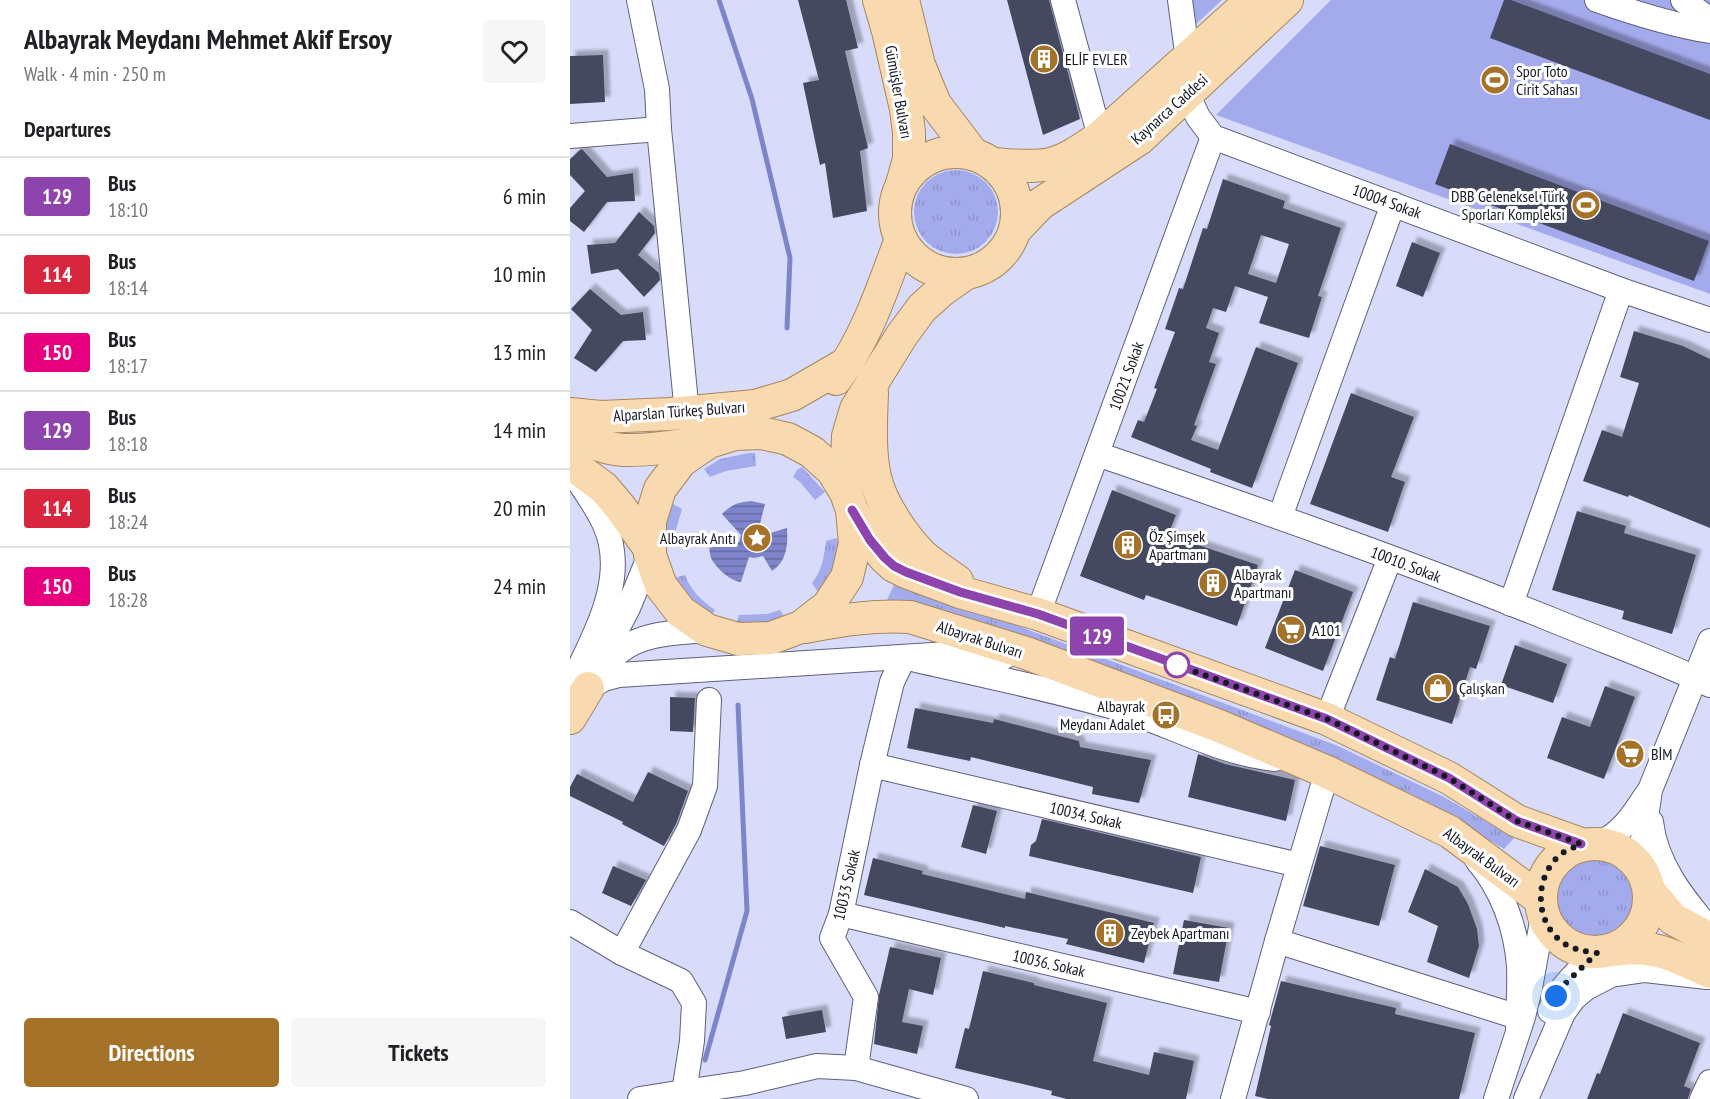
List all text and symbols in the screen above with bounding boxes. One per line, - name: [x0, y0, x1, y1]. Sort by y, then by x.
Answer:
- text: Albayrak Meydanı Mehmet Akif Ersoy: [24, 20, 392, 57]
- button: heart: [483, 20, 546, 83]
- building icon: ELİF EVLER: [1028, 43, 1060, 75]
- street label: Gümüşler Bulvarı: [881, 44, 917, 140]
- place label: ELİF EVLER: [1065, 49, 1128, 69]
- text: Walk · 4 min · 250 m: [24, 61, 166, 87]
- place label: Spor Toto Cirit Sahası: [1516, 61, 1578, 99]
- sports icon: Spor Toto Cirit Sahası: [1479, 64, 1511, 96]
- street label: Kaynarca Caddesi: [1127, 69, 1211, 149]
- text: Departures: [24, 115, 111, 143]
- text: Bus: [108, 169, 136, 197]
- street label: 10004 Sokak: [1350, 179, 1425, 223]
- text: 6 min: [503, 182, 546, 210]
- text: 129: [42, 183, 72, 210]
- place label: DBB Geleneksel Türk Sporları Kompleksi: [1451, 186, 1566, 224]
- sports icon: DBB Geleneksel Türk Sporları Kompleksi: [1570, 189, 1602, 221]
- text: 18:10: [108, 197, 148, 223]
- text: Bus: [108, 247, 136, 275]
- text: 10 min: [493, 260, 546, 288]
- text: 114: [42, 261, 72, 288]
- text: 18:14: [108, 275, 148, 301]
- text: Bus: [108, 325, 136, 353]
- text: 13 min: [493, 338, 546, 366]
- street label: 10021 Sokak: [1104, 338, 1148, 413]
- text: 150: [42, 339, 72, 366]
- text: 18:17: [108, 353, 148, 379]
- street label: Alparslan Türkeş Bulvarı: [612, 396, 746, 426]
- text: Bus: [108, 403, 136, 431]
- text: 14 min: [493, 416, 546, 444]
- text: 129: [42, 417, 72, 444]
- text: 18:18: [108, 431, 148, 457]
- text: Bus: [108, 481, 136, 509]
- text: 20 min: [493, 494, 546, 522]
- text: 114: [42, 495, 72, 522]
- text: 18:24: [108, 509, 148, 535]
- place icon: Albayrak Anıtı: [741, 522, 773, 554]
- place label: Öz Şimşek Apartmanı: [1149, 526, 1206, 564]
- place label: Albayrak Anıtı: [660, 528, 736, 548]
- building icon: Öz Şimşek Apartmanı: [1112, 529, 1144, 561]
- street label: 10010. Sokak: [1368, 541, 1445, 587]
- text: Bus: [108, 559, 136, 587]
- place label: Albayrak Apartmanı: [1234, 564, 1291, 602]
- building icon: Albayrak Apartmanı: [1197, 567, 1229, 599]
- text: 24 min: [493, 572, 546, 600]
- text: 150: [42, 573, 72, 600]
- text: 18:28: [108, 587, 148, 613]
- supermarket icon: A101: [1275, 614, 1307, 646]
- street label: Albayrak Bulvarı: [934, 616, 1026, 662]
- line badge: 129: [1062, 616, 1132, 656]
- place label: A101: [1312, 620, 1341, 640]
- text: 129: [1082, 623, 1112, 650]
- unlabelled marker: [1164, 652, 1190, 678]
- shop icon: Çalışkan: [1422, 672, 1454, 704]
- place label: Çalışkan: [1459, 678, 1505, 698]
- place label: Albayrak Meydanı Adalet: [1060, 696, 1146, 734]
- bus stop icon: Albayrak Meydanı Adalet: [1150, 699, 1182, 731]
- supermarket icon: BİM: [1614, 738, 1646, 770]
- place label: BİM: [1651, 744, 1672, 764]
- street label: 10034. Sokak: [1048, 797, 1125, 833]
- street label: Albayrak Bulvarı: [1440, 823, 1524, 891]
- street label: 10033 Sokak: [828, 847, 864, 922]
- building icon: Zeybek Apartmanı: [1094, 917, 1126, 949]
- place label: Zeybek Apartmanı: [1131, 923, 1230, 943]
- street label: 10036. Sokak: [1011, 945, 1088, 981]
- your location: [1541, 981, 1571, 1011]
- button: Directions: [24, 1018, 279, 1087]
- button: Tickets: [291, 1018, 546, 1087]

